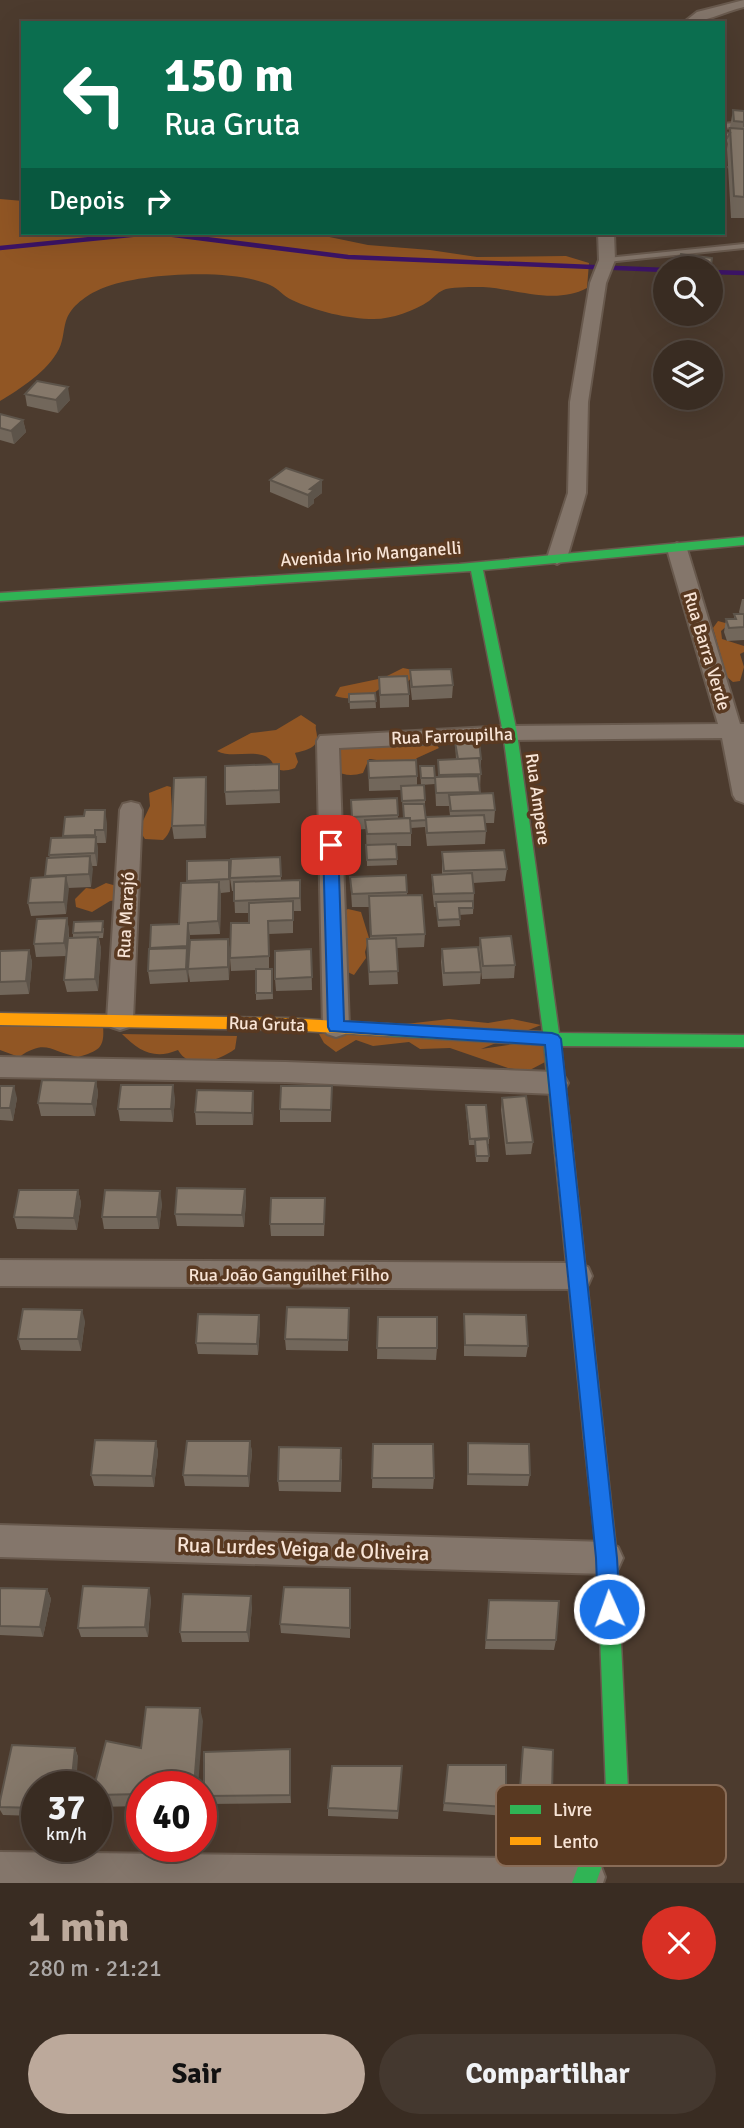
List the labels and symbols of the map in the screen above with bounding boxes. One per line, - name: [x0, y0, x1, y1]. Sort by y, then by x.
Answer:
- street label: Avenida Irio Manganelli: [280, 537, 462, 571]
- street label: Rua Barra Verde: [678, 589, 736, 713]
- street label: Rua Farroupilha: [391, 723, 513, 749]
- street label: Rua Ampere: [521, 752, 555, 846]
- pin: [301, 815, 361, 875]
- street label: Rua Marajó: [113, 871, 139, 959]
- street label: Rua Gruta: [228, 1012, 306, 1036]
- street label: Rua João Ganguilhet Filho: [189, 1264, 389, 1286]
- street label: Rua Lurdes Veiga de Oliveira: [176, 1532, 430, 1566]
- position arrow: [572, 1572, 646, 1646]
- speed limit sign: 40: [126, 1771, 217, 1862]
- legend: [496, 1785, 726, 1866]
- text: Livre: [553, 1798, 592, 1822]
- text: Lento: [553, 1830, 599, 1854]

